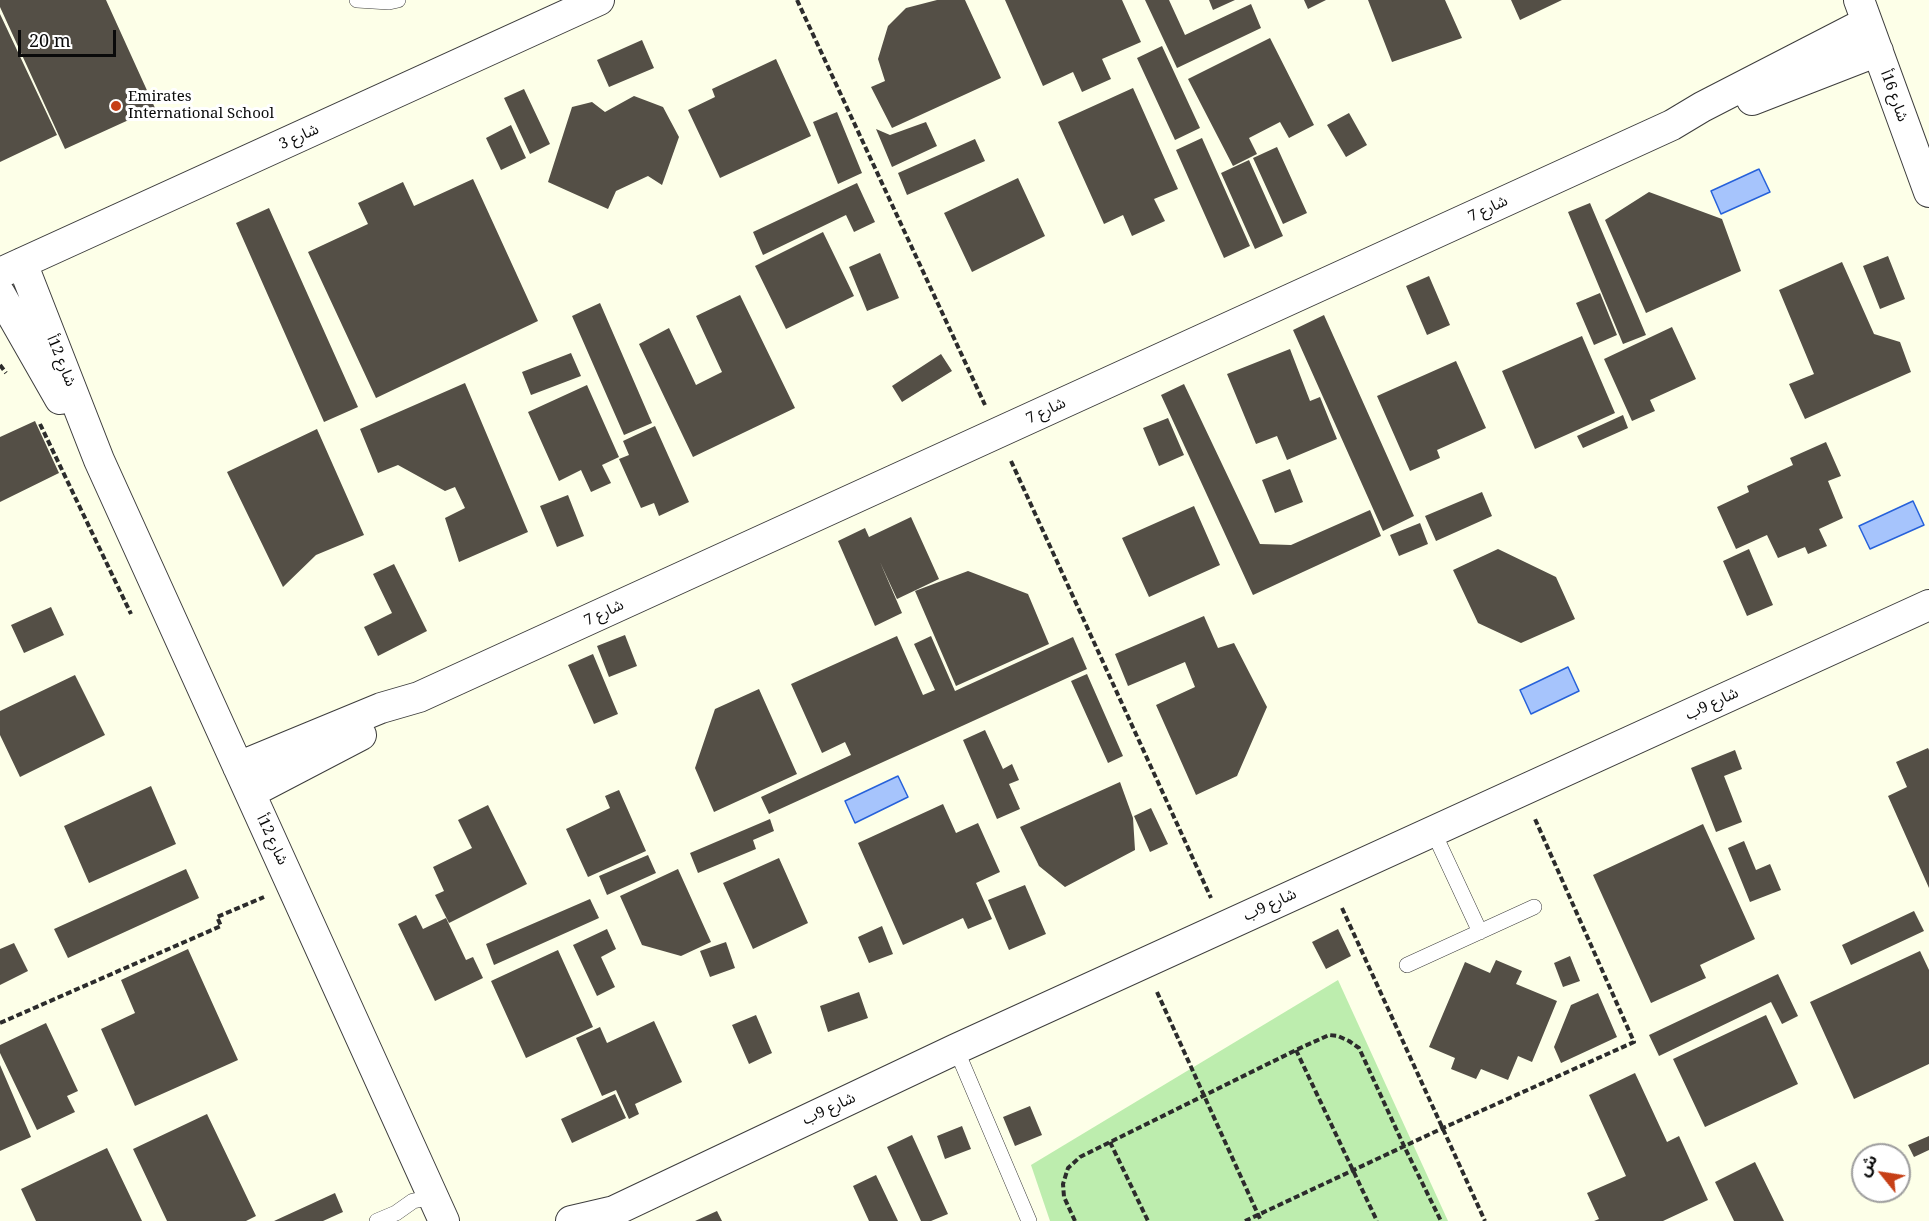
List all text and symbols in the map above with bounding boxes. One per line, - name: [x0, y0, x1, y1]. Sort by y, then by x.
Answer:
- scale bar: [21, 18, 118, 56]
- text: 20 m: [29, 28, 71, 52]
- street label: شارع 16أ: [1876, 68, 1912, 124]
- place label: Emirates International School: [128, 88, 274, 123]
- marker: Emirates International School: [109, 99, 123, 113]
- street label: شارع 3: [276, 120, 322, 154]
- street label: شارع 7: [1465, 192, 1511, 226]
- street label: شارع 12أ: [43, 333, 79, 389]
- street label: شارع 7: [1023, 394, 1069, 428]
- street label: شارع 7: [581, 596, 627, 630]
- street label: شارع 9ب: [1683, 684, 1741, 724]
- street label: شارع 12أ: [253, 812, 291, 868]
- street label: شارع 9ب: [1241, 885, 1299, 925]
- street label: شارع 9ب: [800, 1089, 858, 1129]
- north arrow: [1851, 1143, 1911, 1203]
- text: ش: [1852, 1150, 1882, 1180]

